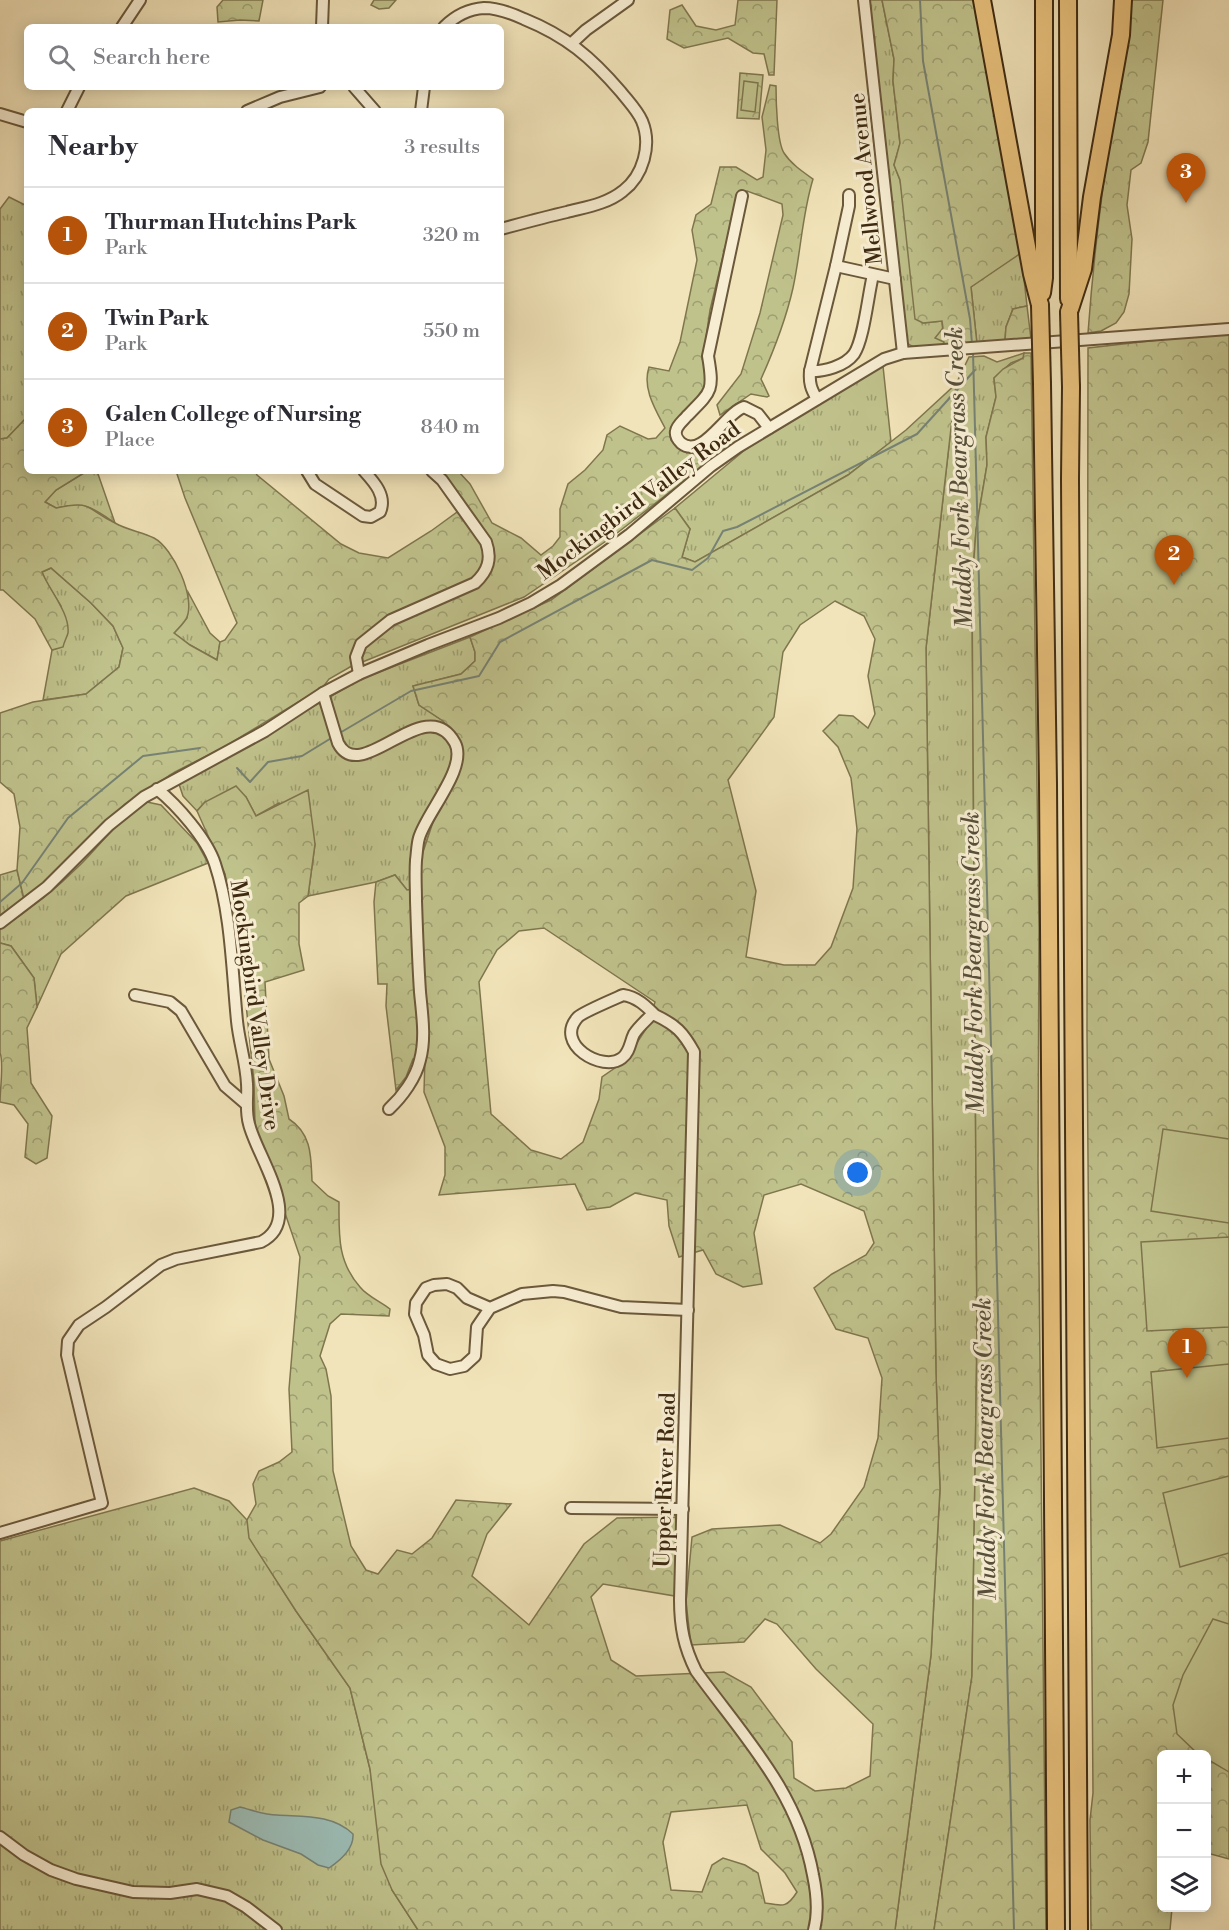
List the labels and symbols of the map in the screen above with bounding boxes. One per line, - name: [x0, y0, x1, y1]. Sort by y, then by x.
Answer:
- street label: Mellwood Avenue: [844, 92, 889, 266]
- pin: 3: [1166, 154, 1206, 203]
- water label: Muddy Fork Beargrass Creek: [940, 326, 980, 630]
- street label: Mockingbird Valley Road: [532, 416, 746, 586]
- pin: 2: [1154, 536, 1194, 585]
- water label: Muddy Fork Beargrass Creek: [956, 811, 992, 1115]
- street label: Mockingbird Valley Drive: [224, 878, 285, 1132]
- your location: [843, 1158, 872, 1187]
- water label: Muddy Fork Beargrass Creek: [968, 1297, 1004, 1601]
- pin: 1: [1168, 1328, 1206, 1378]
- street label: Upper River Road: [649, 1391, 682, 1568]

